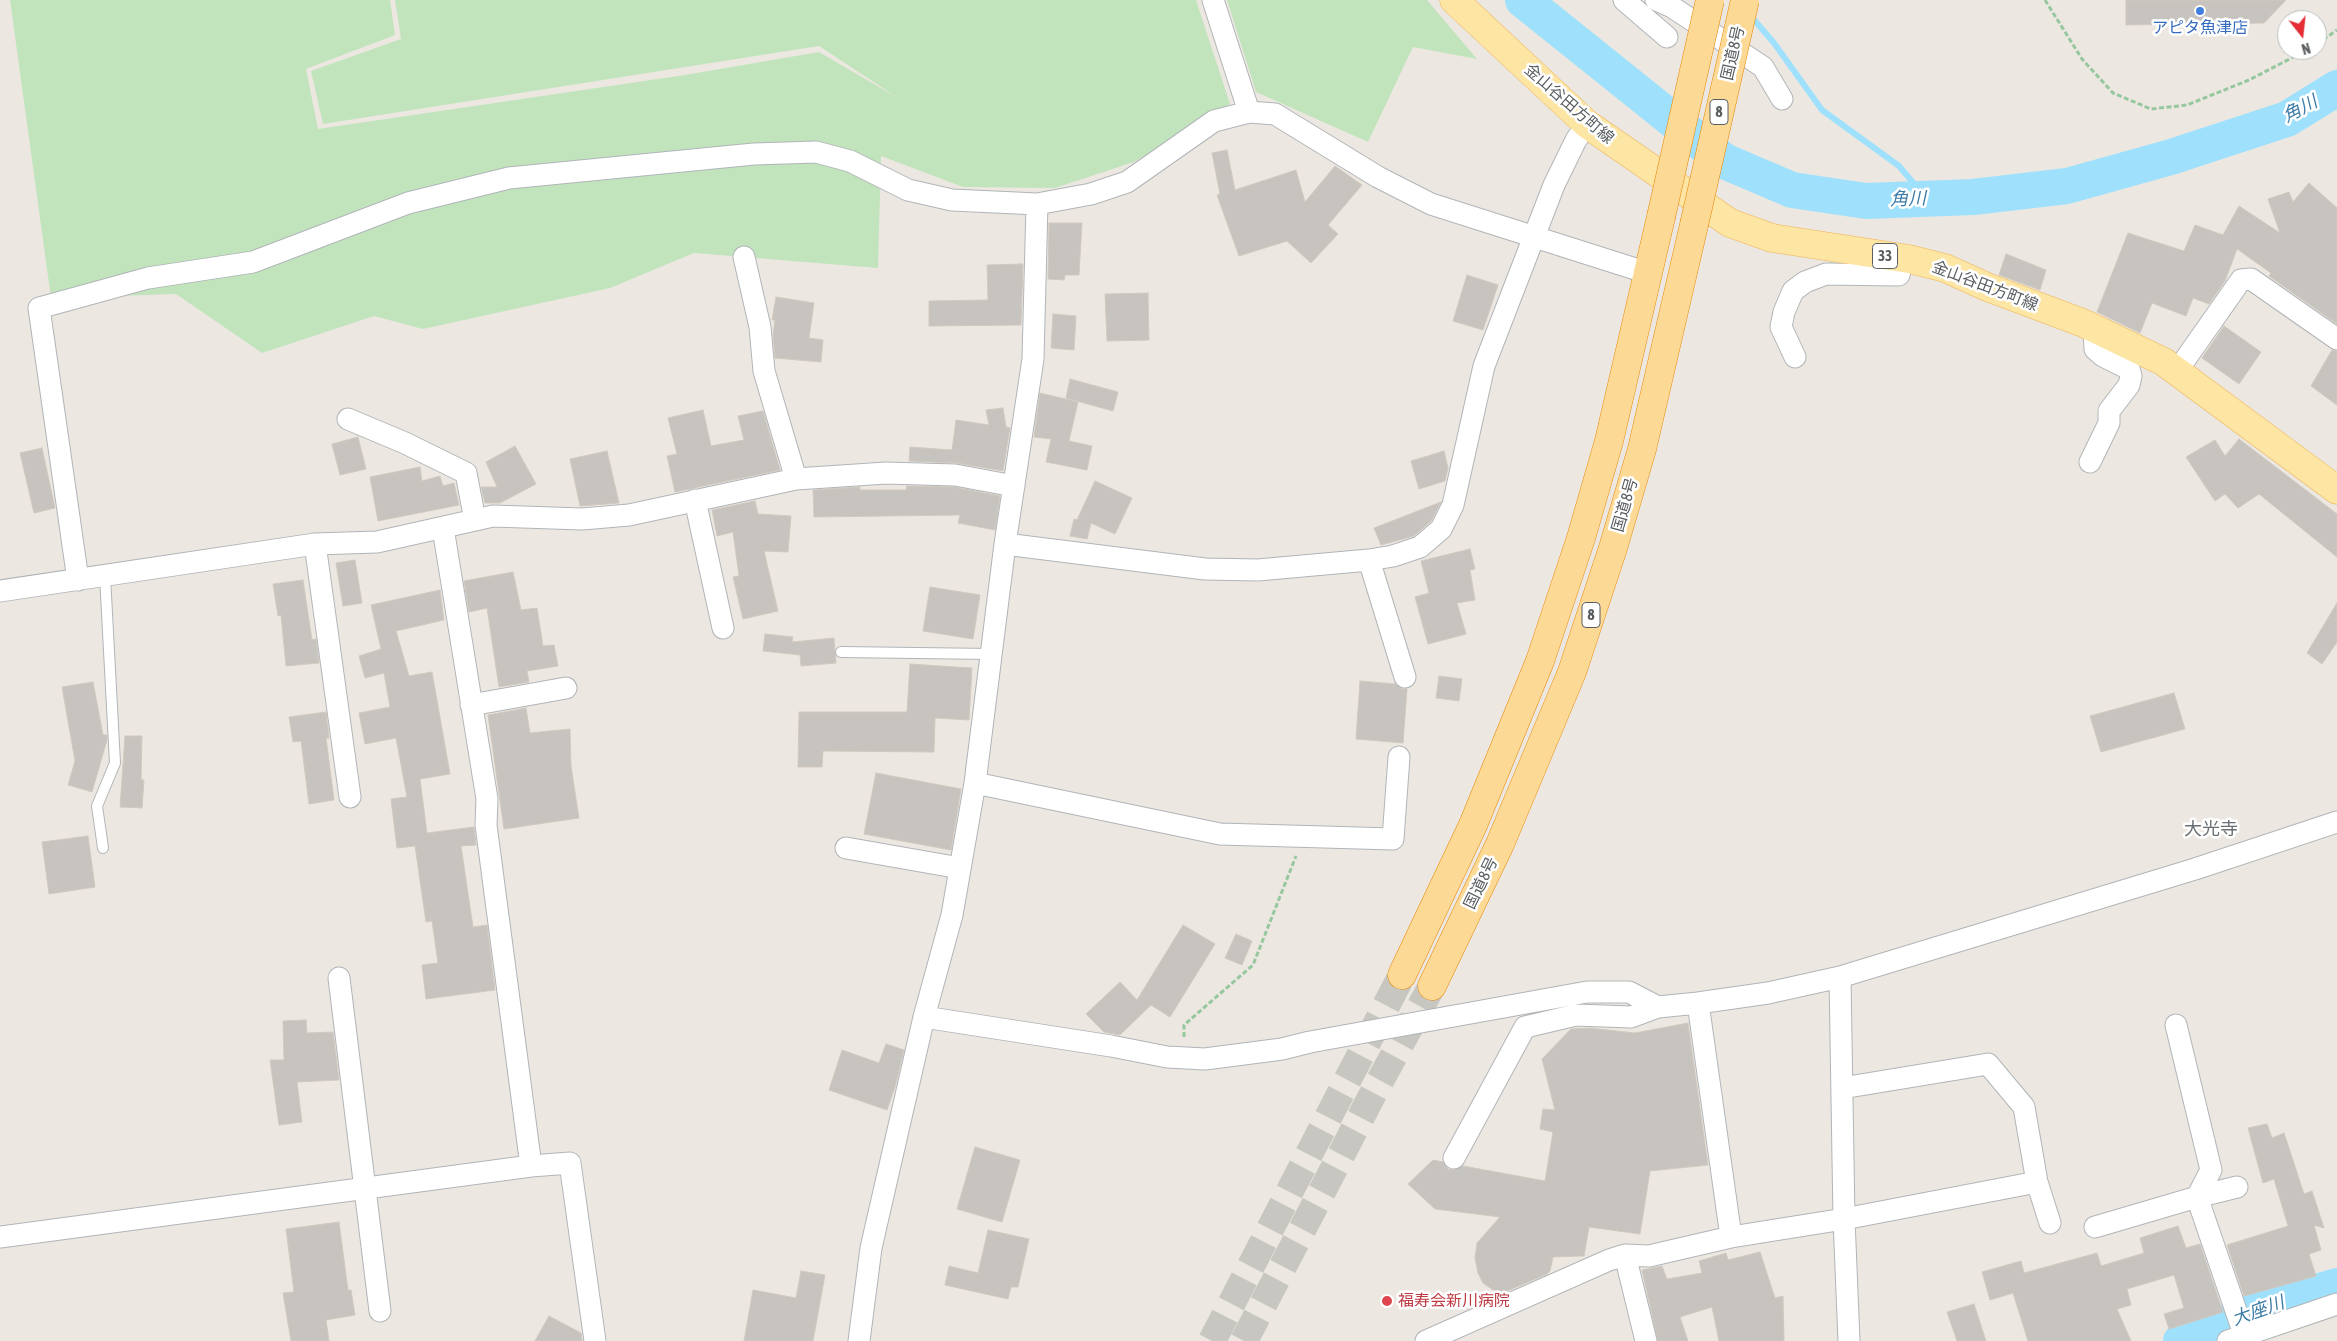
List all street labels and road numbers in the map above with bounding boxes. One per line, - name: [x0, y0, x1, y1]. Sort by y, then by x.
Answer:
- street label: 国道8号: [1717, 24, 1749, 82]
- street label: 金山谷田方町線: [1520, 60, 1618, 148]
- road number: 8: [1710, 100, 1728, 124]
- road number: 33: [1872, 244, 1898, 268]
- street label: 金山谷田方町線: [1929, 257, 2041, 315]
- street label: 国道8号: [1608, 476, 1642, 534]
- road number: 8: [1582, 602, 1600, 628]
- street label: 国道8号: [1460, 854, 1502, 912]

